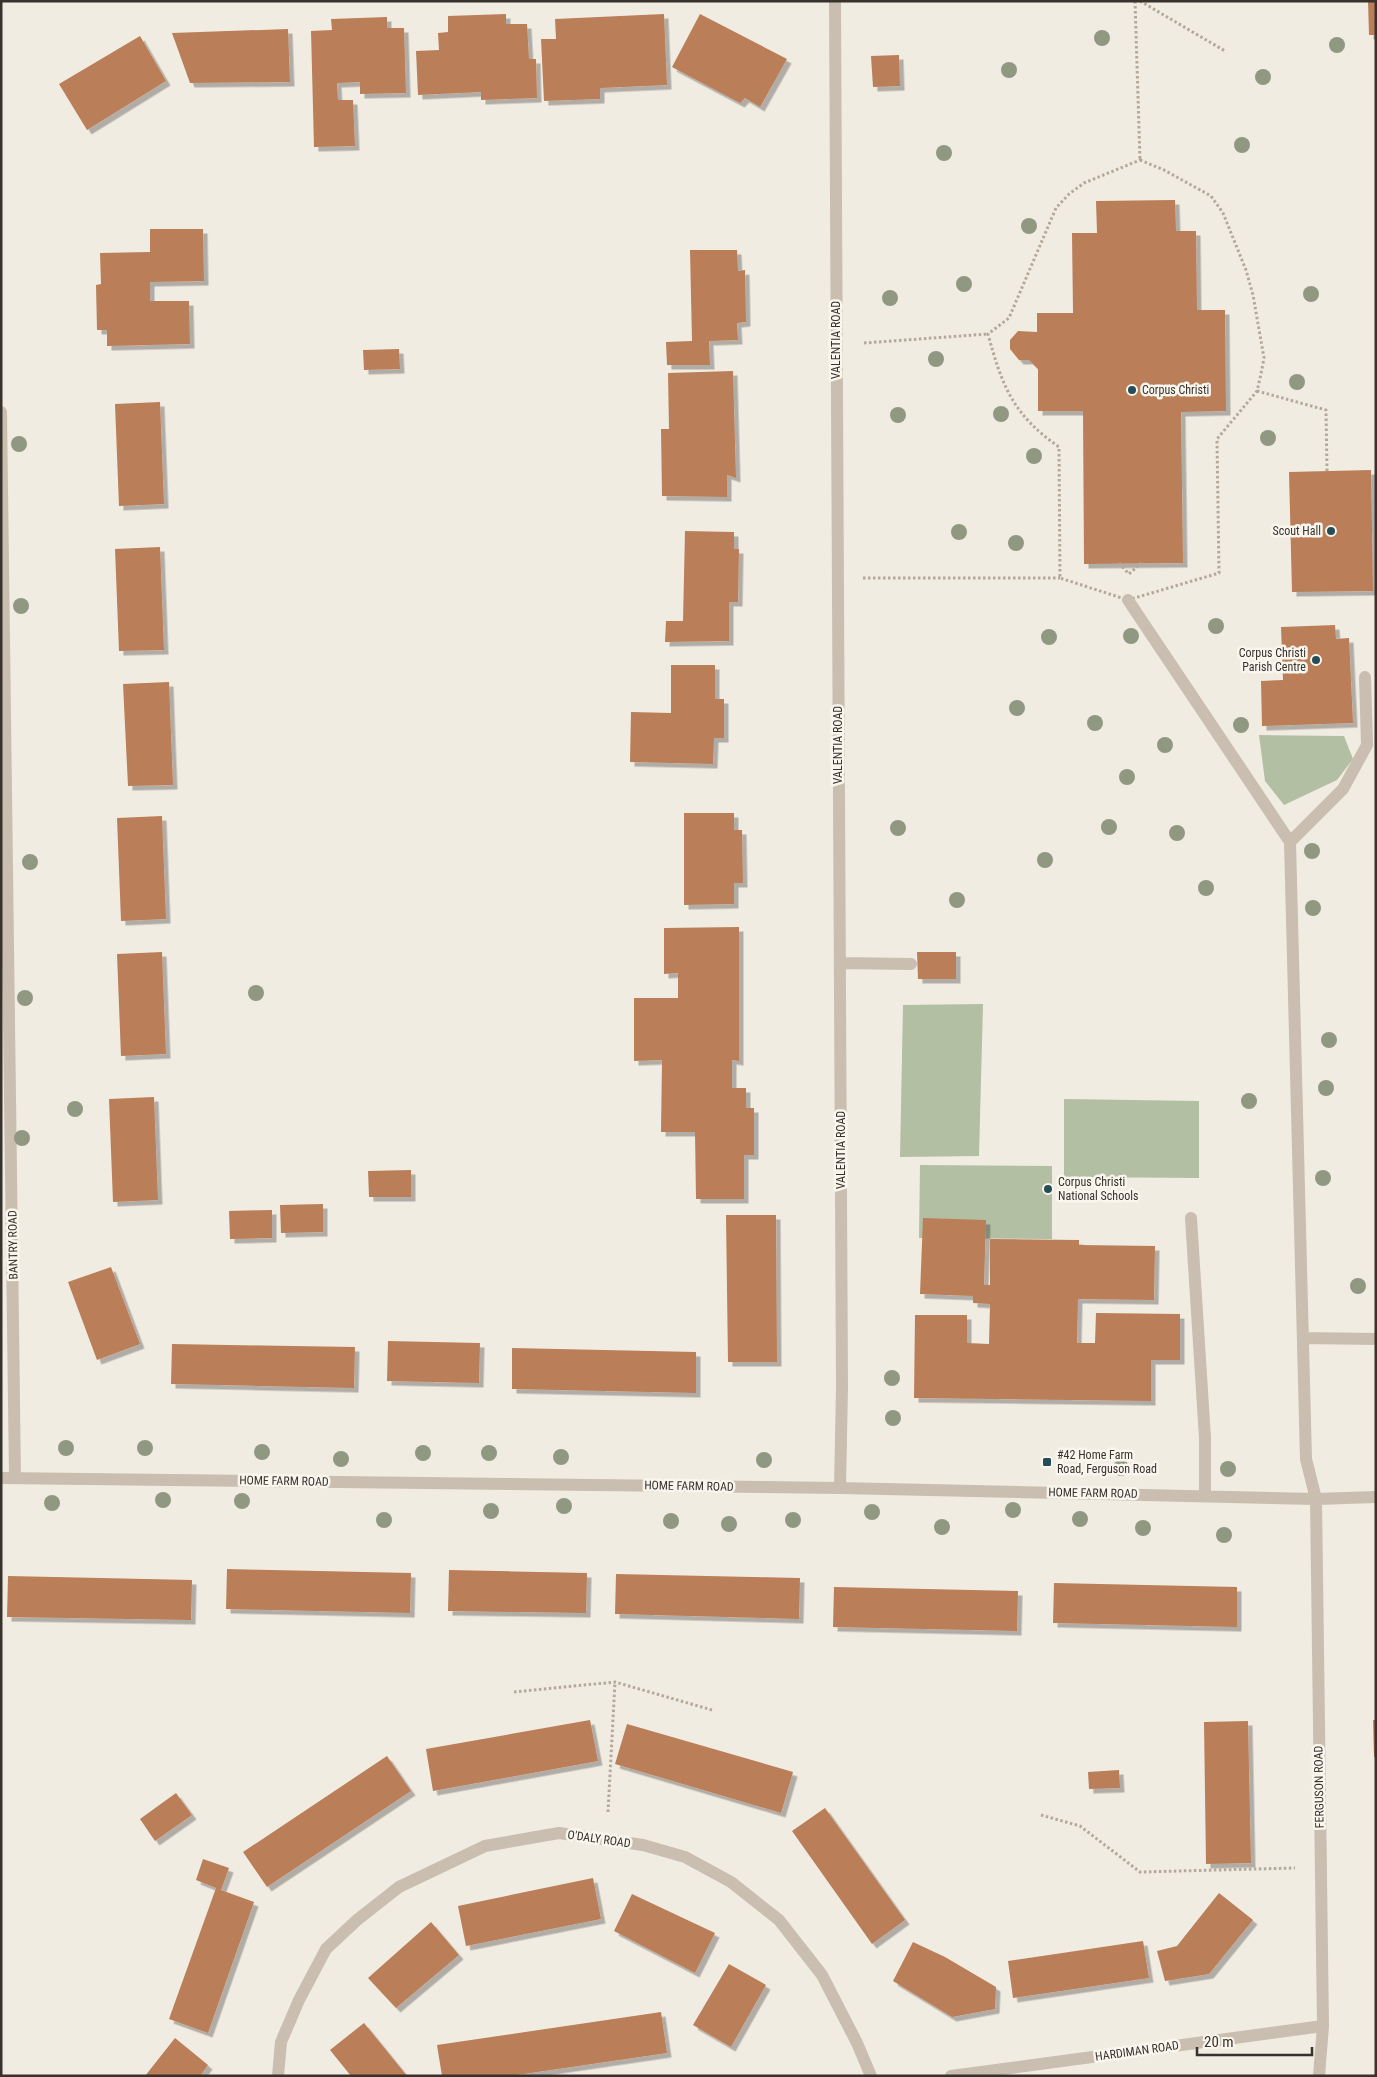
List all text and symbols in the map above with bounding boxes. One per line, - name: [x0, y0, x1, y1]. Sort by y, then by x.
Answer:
- street label: VALENTIA ROAD: [829, 301, 843, 379]
- place label: Corpus Christi: [1142, 383, 1209, 397]
- marker: Corpus Christi: [1126, 384, 1138, 396]
- place label: Scout Hall: [1272, 524, 1321, 538]
- marker: Scout Hall: [1325, 525, 1337, 537]
- place label: Corpus Christi Parish Centre: [1239, 646, 1306, 674]
- marker: Corpus Christi Parish Centre: [1310, 654, 1322, 666]
- street label: VALENTIA ROAD: [831, 706, 845, 784]
- street label: VALENTIA ROAD: [834, 1111, 848, 1189]
- place label: Corpus Christi National Schools: [1058, 1175, 1138, 1203]
- marker: Corpus Christi National Schools: [1042, 1183, 1054, 1195]
- street label: BANTRY ROAD: [5, 1210, 21, 1280]
- place label: #42 Home Farm Road, Ferguson Road: [1057, 1448, 1157, 1476]
- marker: #42 Home Farm Road, Ferguson Road: [1041, 1456, 1053, 1468]
- street label: HOME FARM ROAD: [239, 1473, 329, 1489]
- street label: HOME FARM ROAD: [644, 1478, 734, 1494]
- street label: HOME FARM ROAD: [1048, 1485, 1138, 1501]
- street label: FERGUSON ROAD: [1311, 1745, 1327, 1829]
- street label: O'DALY ROAD: [567, 1828, 632, 1850]
- scale bar: [1197, 2024, 1312, 2056]
- text: 20 m: [1204, 2033, 1234, 2051]
- street label: HARDIMAN ROAD: [1094, 2038, 1180, 2064]

